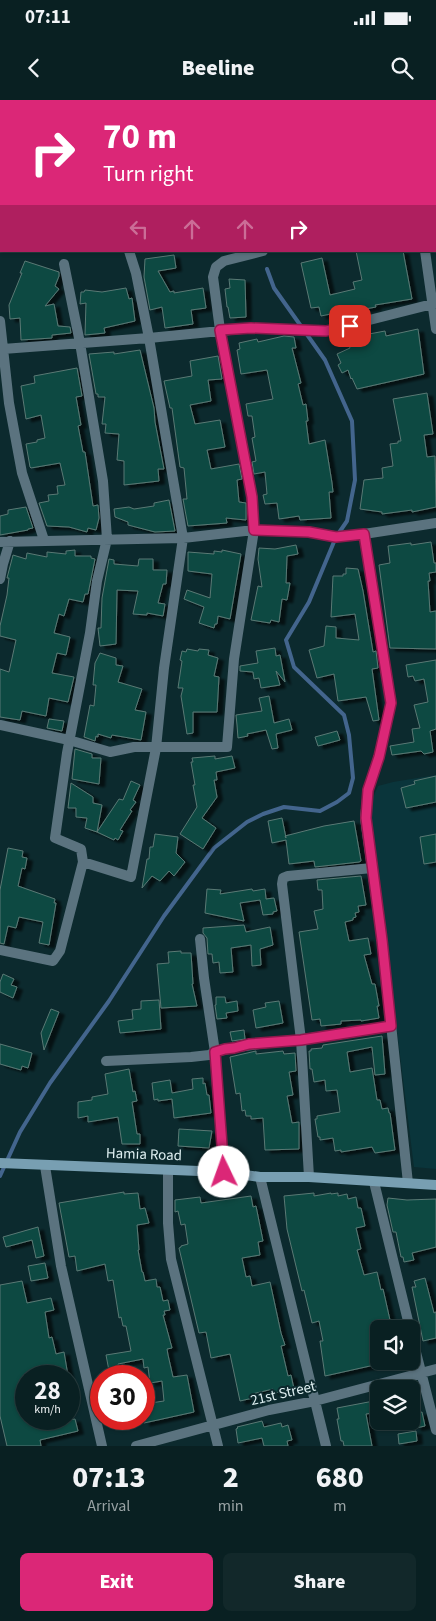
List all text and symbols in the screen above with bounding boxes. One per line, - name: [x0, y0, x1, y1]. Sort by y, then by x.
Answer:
- text: 07:11: [25, 4, 71, 31]
- text: Beeline: [181, 52, 255, 84]
- icon: back: [20, 54, 48, 82]
- icon: search: [388, 54, 416, 82]
- text: 70 m: [103, 112, 177, 162]
- icon: right: [20, 120, 85, 185]
- text: Turn right: [103, 158, 193, 190]
- icon: left: [125, 215, 153, 243]
- icon: ahead: [178, 215, 206, 243]
- icon: ahead: [231, 215, 259, 243]
- icon: right: [284, 215, 312, 243]
- pin: [329, 305, 371, 347]
- icon: arrive: [336, 312, 364, 340]
- street label: Hamia Road: [106, 1143, 182, 1166]
- position arrow: [197, 1145, 249, 1197]
- map controls: [370, 1320, 420, 1430]
- button: sound: [370, 1320, 420, 1370]
- speed limit sign: 30: [90, 1365, 155, 1430]
- text: 28: [34, 1373, 61, 1409]
- street label: 21st Street: [248, 1376, 318, 1411]
- button: layers: [370, 1380, 420, 1430]
- text: km/h: [34, 1401, 61, 1418]
- text: 07:13: [72, 1456, 146, 1499]
- text: 2: [223, 1456, 239, 1499]
- text: 680: [316, 1456, 364, 1499]
- text: Arrival: [87, 1495, 130, 1517]
- text: min: [218, 1495, 244, 1517]
- text: m: [333, 1495, 346, 1517]
- button: Exit: [20, 1553, 213, 1611]
- button: Share: [223, 1553, 416, 1611]

